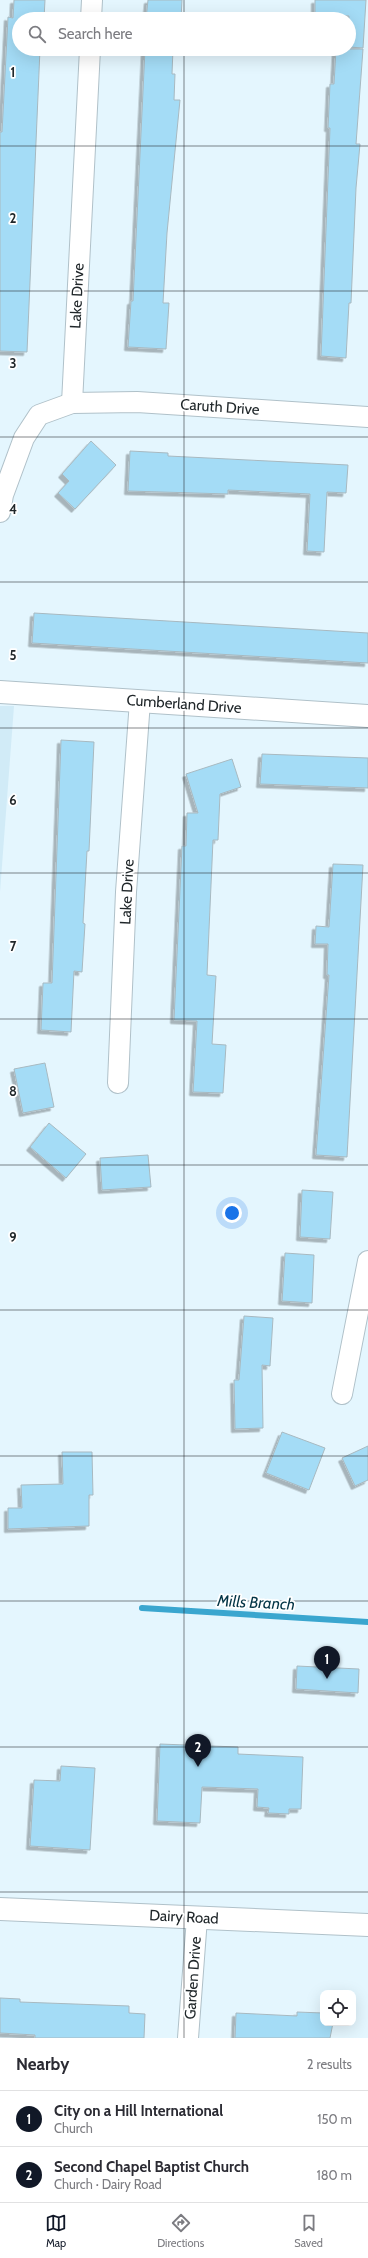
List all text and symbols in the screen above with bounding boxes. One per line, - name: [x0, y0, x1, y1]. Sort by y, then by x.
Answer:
- search box: [12, 12, 356, 56]
- icon: search: [26, 23, 48, 45]
- text: Search here: [58, 25, 133, 43]
- text: 1: [11, 64, 15, 80]
- text: 2: [10, 210, 17, 226]
- street label: Lake Drive: [66, 262, 88, 329]
- text: 3: [9, 355, 17, 371]
- street label: Caruth Drive: [180, 395, 260, 419]
- text: 4: [9, 501, 17, 517]
- text: 5: [10, 647, 17, 663]
- street label: Cumberland Drive: [126, 691, 242, 717]
- text: 6: [9, 792, 17, 808]
- street label: Lake Drive: [116, 858, 138, 925]
- text: 7: [10, 938, 17, 954]
- text: 8: [9, 1083, 17, 1099]
- your location: [222, 1203, 242, 1223]
- text: 9: [9, 1229, 17, 1245]
- water label: Mills Branch: [216, 1591, 295, 1614]
- pin: 1: [314, 1646, 340, 1679]
- pin: 2: [185, 1734, 211, 1767]
- street label: Dairy Road: [149, 1906, 219, 1928]
- street label: Garden Drive: [181, 1936, 205, 2020]
- map controls: [320, 1990, 356, 2026]
- button: locate: [320, 1990, 356, 2026]
- text: Nearby: [16, 2054, 69, 2074]
- text: 2 results: [307, 2056, 352, 2072]
- text: City on a Hill International: [54, 2102, 223, 2120]
- text: 1: [27, 2111, 31, 2127]
- text: 150 m: [317, 2111, 352, 2127]
- text: Church: [54, 2120, 93, 2136]
- text: Second Chapel Baptist Church: [54, 2158, 249, 2176]
- text: 2: [26, 2167, 32, 2183]
- text: 180 m: [316, 2167, 352, 2183]
- text: Church · Dairy Road: [54, 2176, 162, 2192]
- tab: Map: [45, 2212, 67, 2250]
- tab: Directions: [157, 2212, 204, 2250]
- tab: Saved: [294, 2212, 323, 2250]

